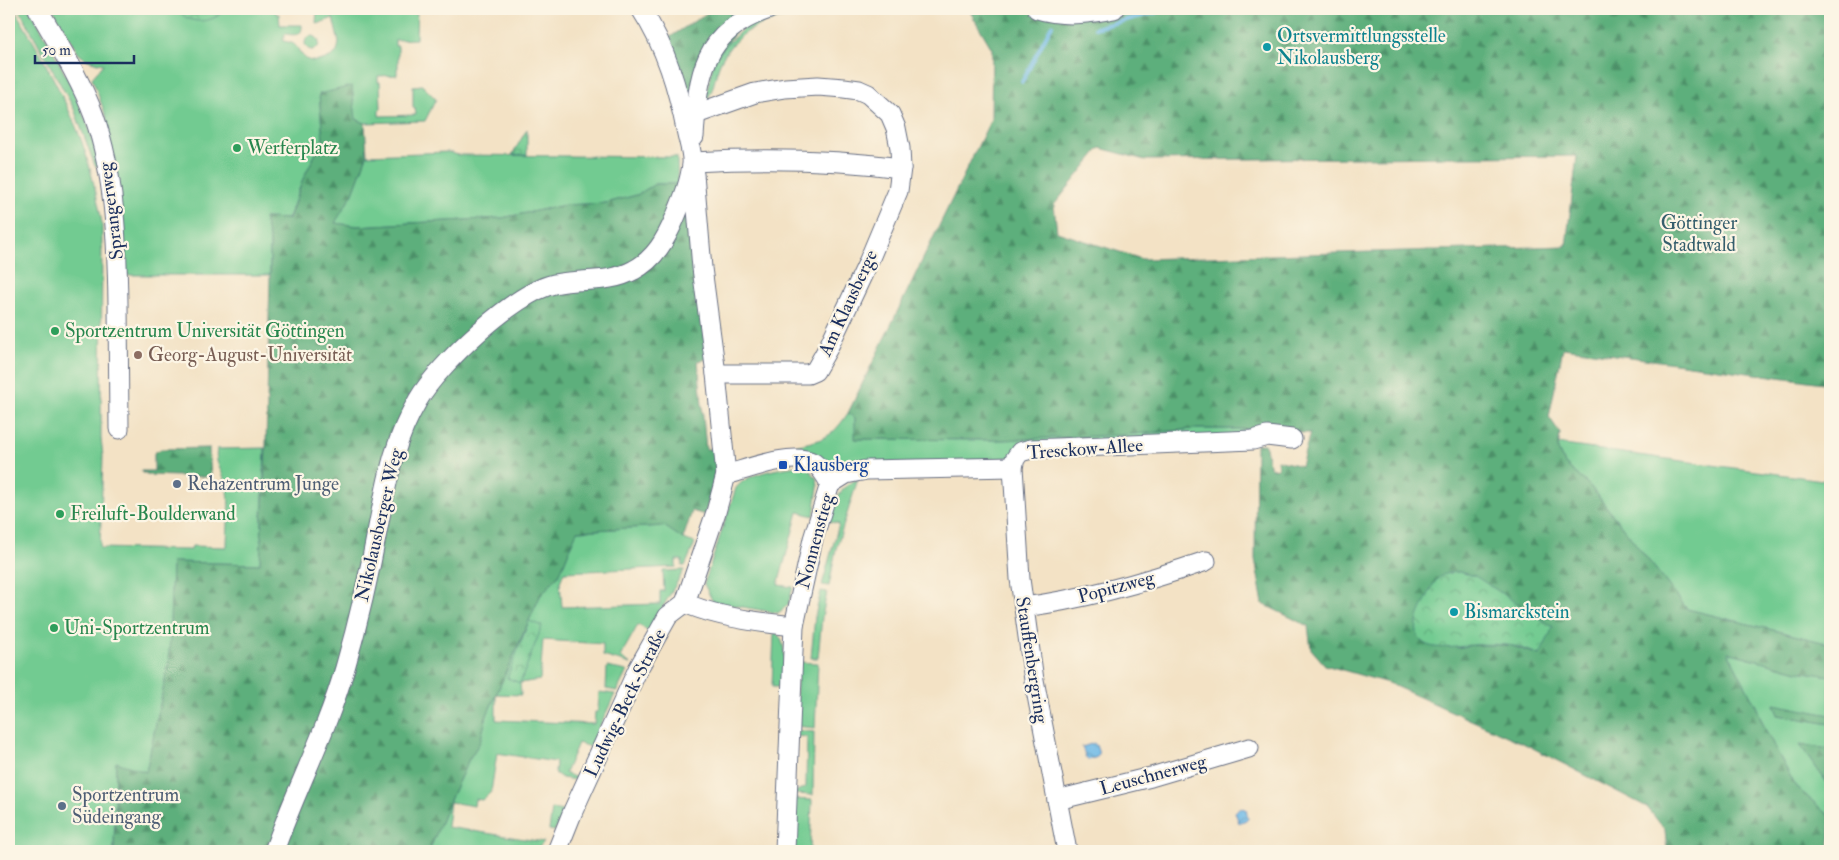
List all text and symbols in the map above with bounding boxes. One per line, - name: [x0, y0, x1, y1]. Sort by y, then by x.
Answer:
- place label: Ortsvermittlungsstelle Nikolausberg: [1277, 24, 1446, 70]
- scale bar: [35, 32, 134, 64]
- text: 50 m: [42, 41, 71, 60]
- marker: Ortsvermittlungsstelle Nikolausberg: [1261, 41, 1273, 53]
- place label: Werferplatz: [246, 136, 338, 161]
- marker: Werferplatz: [231, 142, 243, 154]
- street label: Sprangerweg: [93, 160, 130, 261]
- park label: Göttinger Stadtwald: [1661, 211, 1737, 257]
- street label: Am Klausberge: [812, 246, 883, 361]
- place label: Sportzentrum Universität Göttingen: [65, 319, 345, 344]
- marker: Sportzentrum Universität Göttingen: [49, 325, 61, 337]
- place label: Georg-August-Universität: [148, 343, 352, 367]
- marker: Georg-August-Universität: [132, 349, 144, 361]
- street label: Tresckow-Allee: [1026, 433, 1144, 465]
- street label: Nikolausberger Weg: [350, 446, 408, 604]
- place label: Klausberg: [793, 453, 870, 477]
- marker: Klausberg: [777, 459, 789, 471]
- place label: Rehazentrum Junge: [187, 472, 339, 496]
- marker: Rehazentrum Junge: [171, 478, 183, 490]
- street label: Nonnenstieg: [791, 490, 839, 591]
- place label: Freiluft-Boulderwand: [70, 502, 236, 526]
- marker: Freiluft-Boulderwand: [54, 508, 66, 520]
- street label: Popitzweg: [1075, 565, 1158, 610]
- street label: Stauffenbergring: [1010, 595, 1054, 726]
- place label: Bismarckstein: [1464, 600, 1570, 624]
- marker: Bismarckstein: [1448, 606, 1460, 618]
- place label: Uni-Sportzentrum: [64, 616, 210, 641]
- marker: Uni-Sportzentrum: [48, 622, 60, 634]
- street label: Ludwig-Beck-Straße: [579, 625, 671, 781]
- street label: Leuschnerweg: [1097, 749, 1210, 801]
- place label: Sportzentrum Südeingang: [72, 783, 179, 829]
- marker: Sportzentrum Südeingang: [56, 800, 68, 812]

